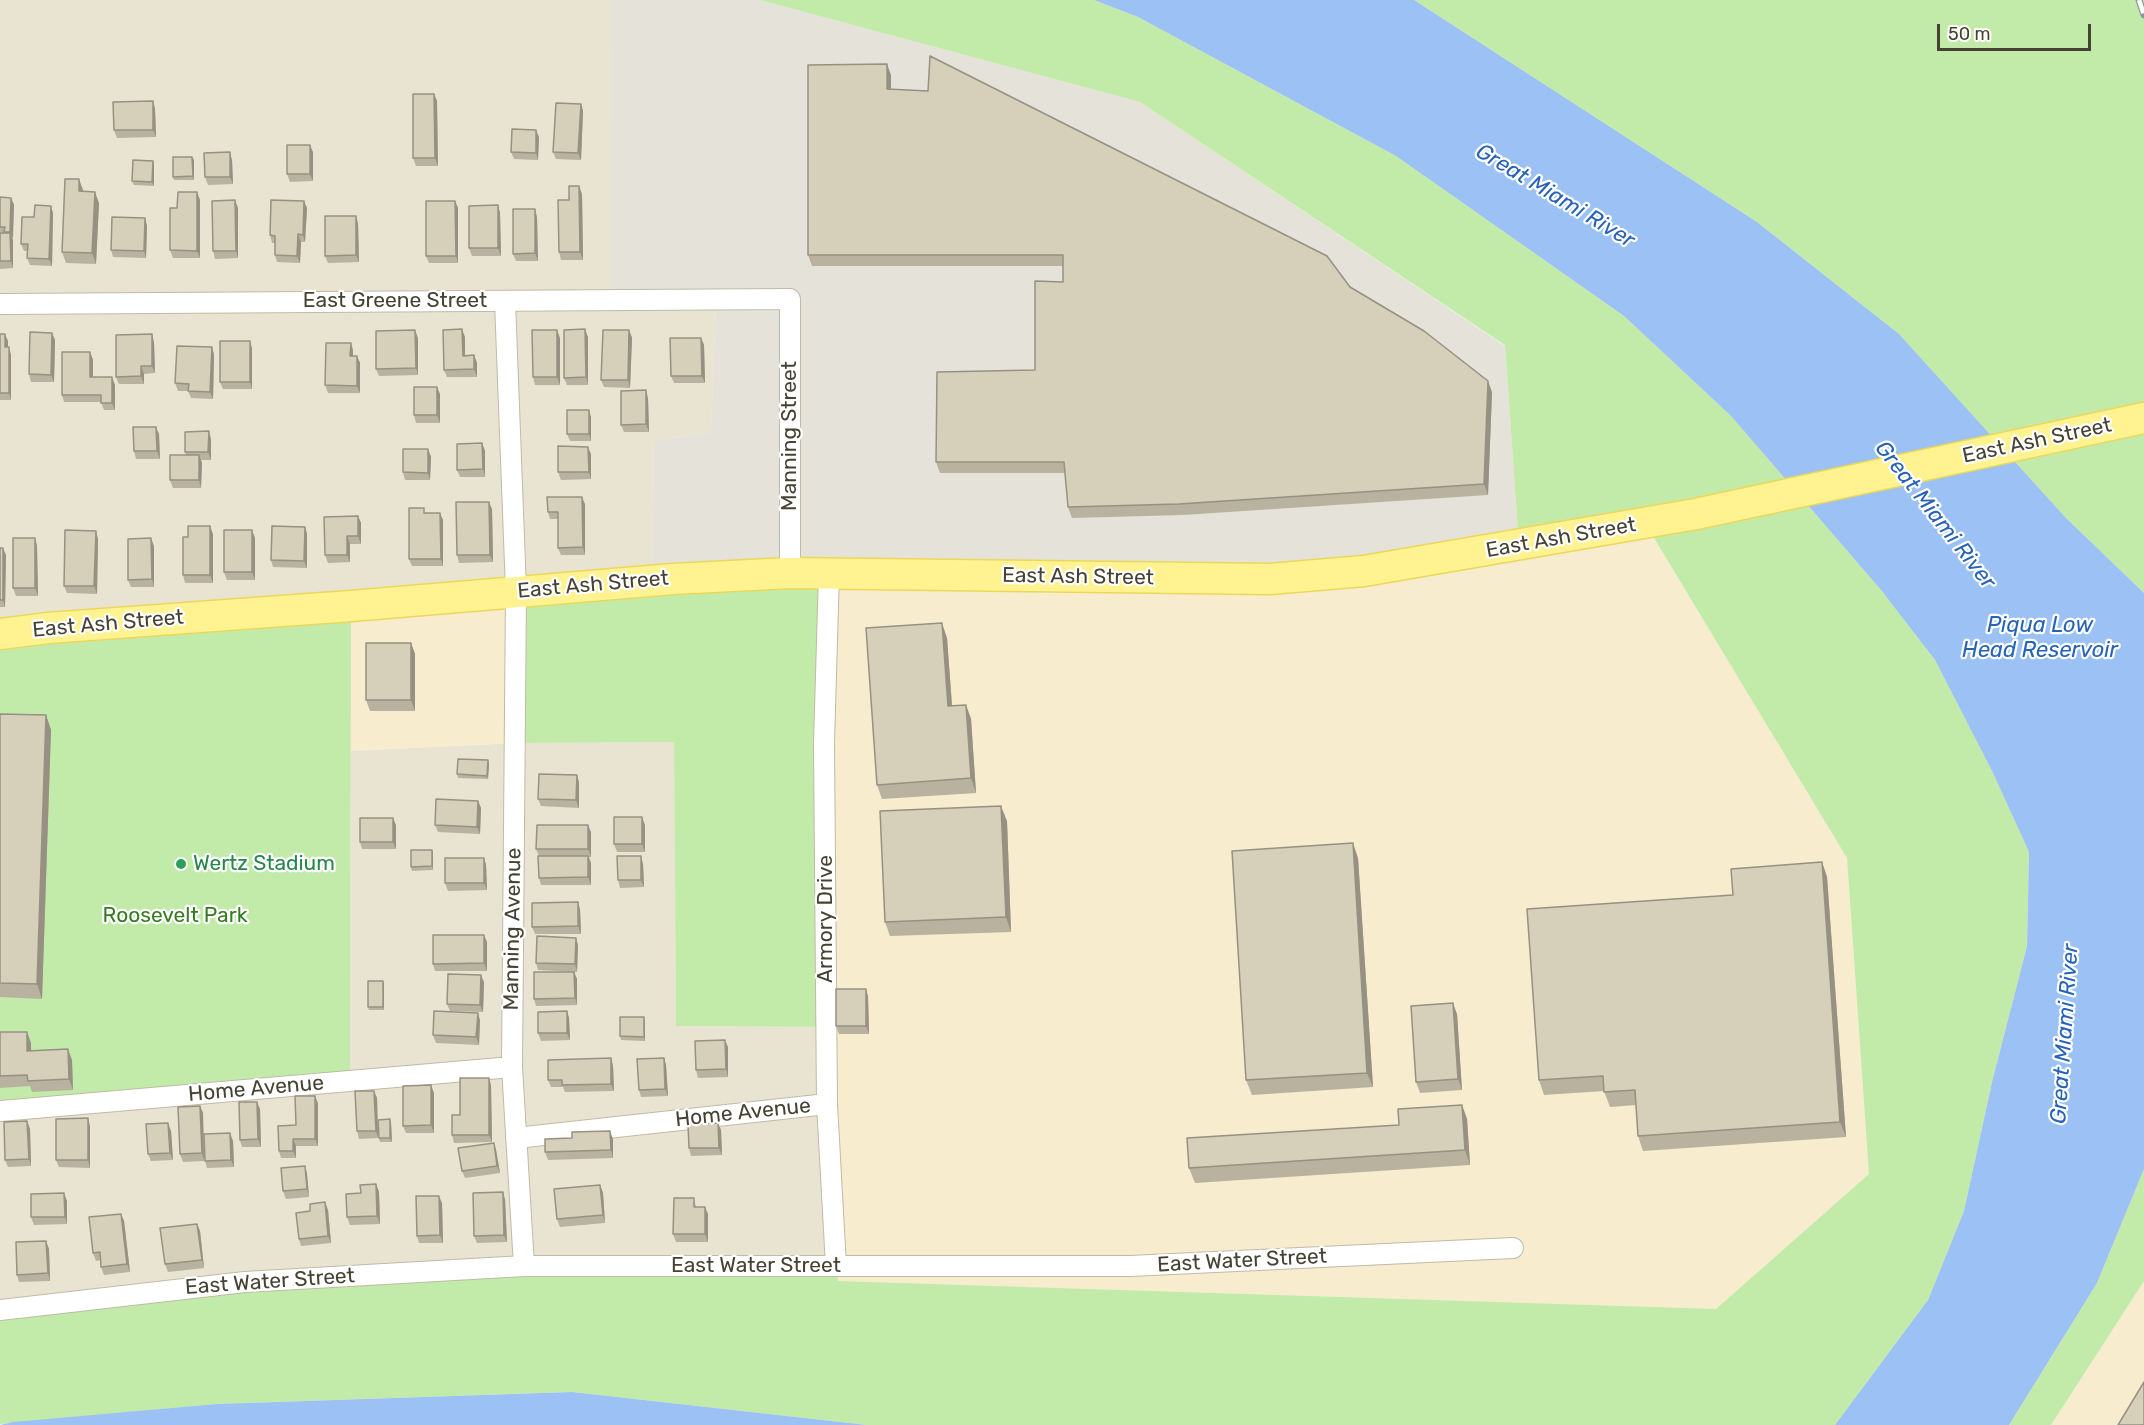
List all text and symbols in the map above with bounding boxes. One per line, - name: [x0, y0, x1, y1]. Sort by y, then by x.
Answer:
- scale bar: [1940, 12, 2094, 50]
- text: 50 m: [1948, 23, 1991, 45]
- water label: Great Miami River: [1471, 138, 1639, 254]
- street label: East Greene Street: [303, 288, 487, 314]
- street label: Manning Street: [777, 361, 803, 511]
- street label: East Ash Street: [1960, 413, 2114, 469]
- water label: Great Miami River: [1869, 436, 2001, 594]
- street label: East Ash Street: [1484, 512, 1638, 564]
- street label: East Ash Street: [1002, 563, 1154, 591]
- street label: East Ash Street: [516, 566, 670, 604]
- street label: East Ash Street: [31, 605, 185, 643]
- water label: Piqua Low Head Reservoir: [1962, 613, 2118, 664]
- street label: Manning Avenue: [499, 847, 527, 1011]
- place label: Wertz Stadium: [193, 851, 335, 877]
- street label: Armory Drive: [813, 855, 839, 983]
- marker: Wertz Stadium: [174, 857, 188, 871]
- park label: Roosevelt Park: [103, 903, 247, 929]
- water label: Great Miami River: [2046, 943, 2084, 1125]
- street label: Home Avenue: [187, 1071, 325, 1107]
- street label: Home Avenue: [674, 1093, 812, 1133]
- street label: East Water Street: [1156, 1244, 1328, 1278]
- street label: East Water Street: [671, 1253, 841, 1279]
- street label: East Water Street: [184, 1264, 356, 1300]

